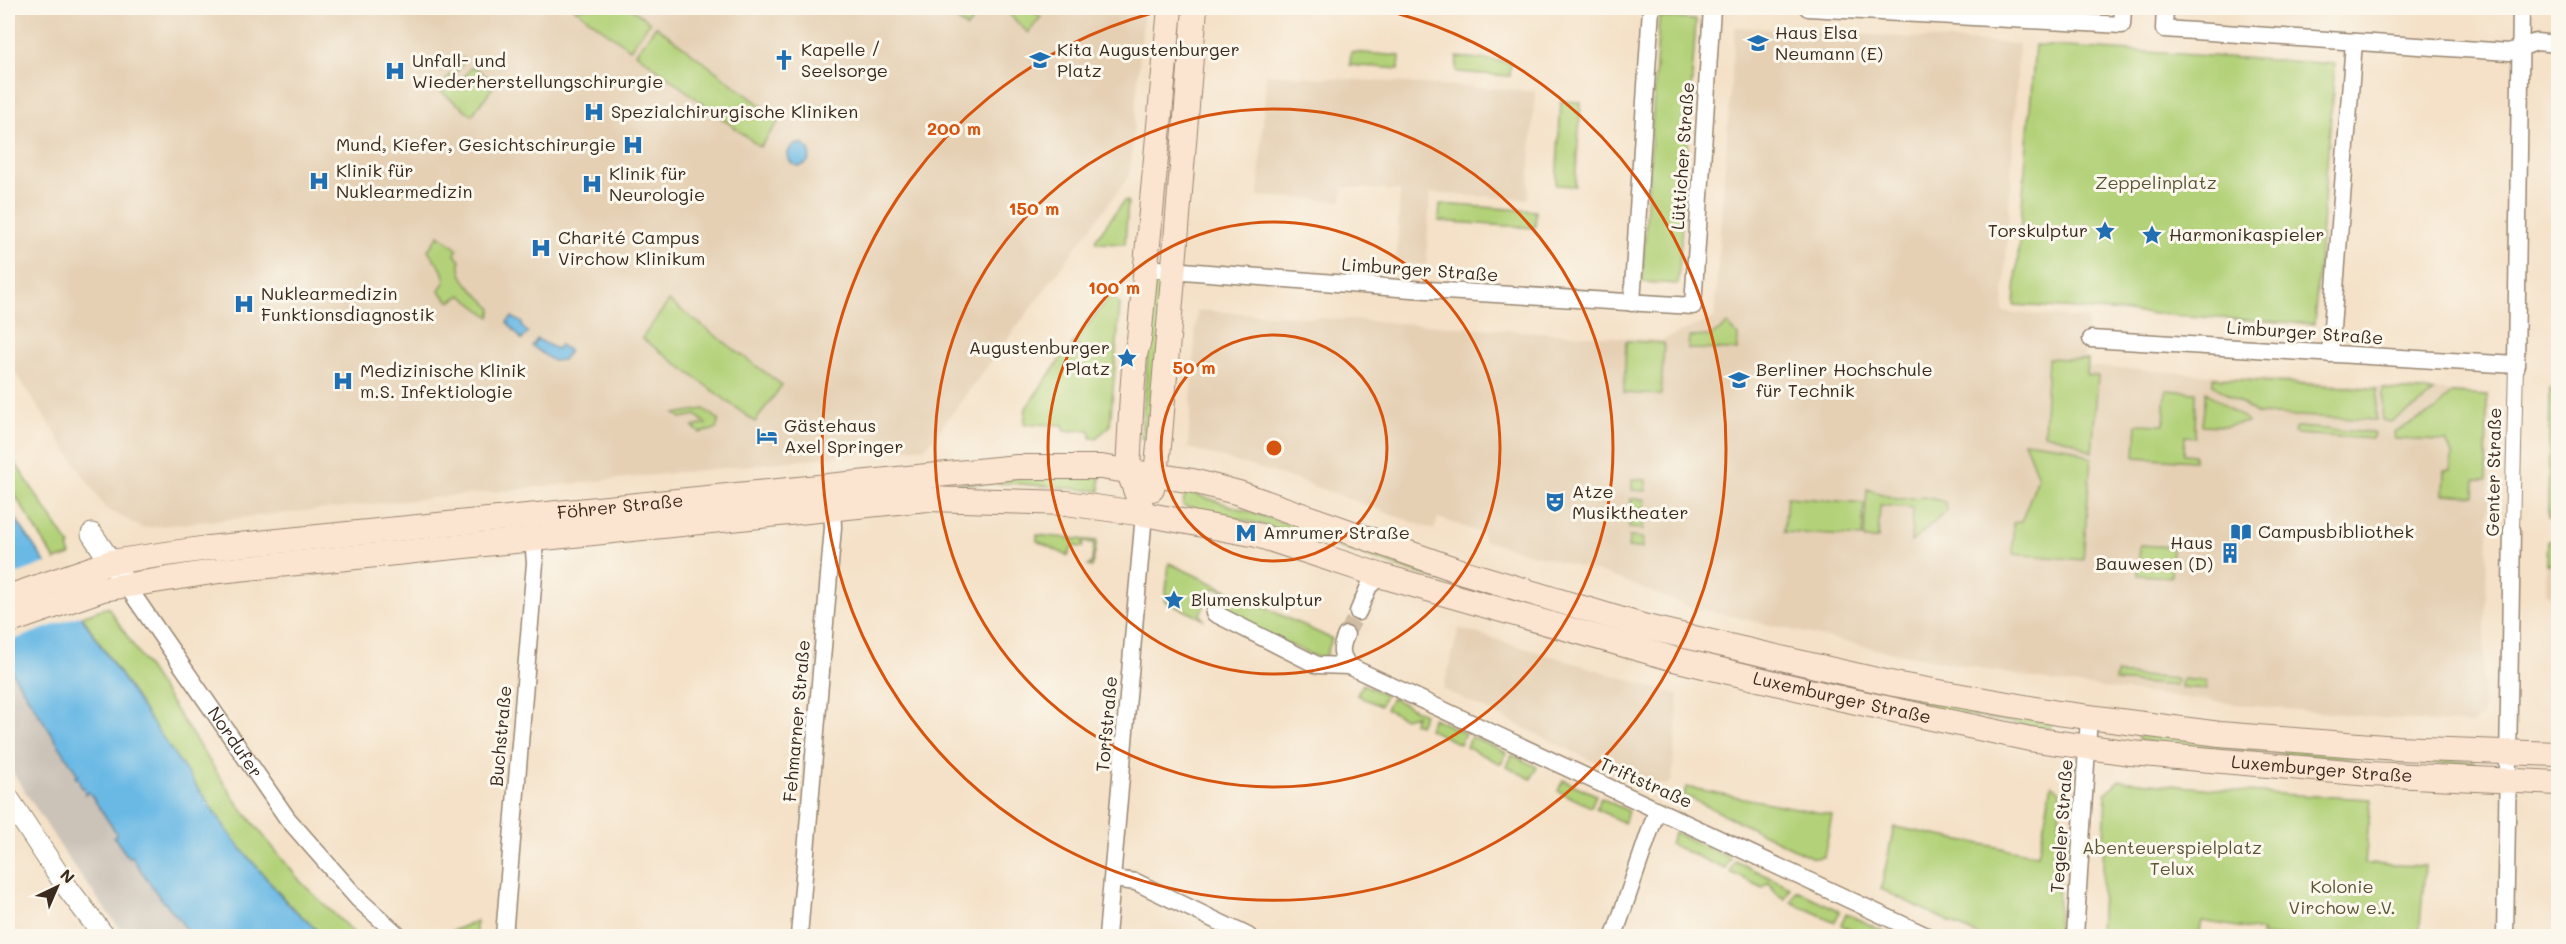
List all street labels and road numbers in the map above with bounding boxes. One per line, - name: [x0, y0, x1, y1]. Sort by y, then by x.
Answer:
- street label: Lütticher Straße: [1665, 81, 1699, 231]
- street label: Limburger Straße: [1341, 252, 1499, 286]
- street label: Limburger Straße: [2226, 315, 2384, 349]
- street label: Genter Straße: [2480, 407, 2506, 537]
- street label: Föhrer Straße: [556, 487, 684, 524]
- street label: Fehmarner Straße: [777, 639, 815, 803]
- street label: Luxemburger Straße: [1751, 665, 1933, 729]
- street label: Torfstraße: [1090, 675, 1122, 773]
- street label: Buchstraße: [484, 684, 516, 787]
- street label: Nordufer: [203, 701, 269, 782]
- street label: Luxemburger Straße: [2230, 749, 2413, 787]
- street label: Triftstraße: [1596, 751, 1696, 813]
- street label: Tegeler Straße: [2044, 758, 2078, 894]

